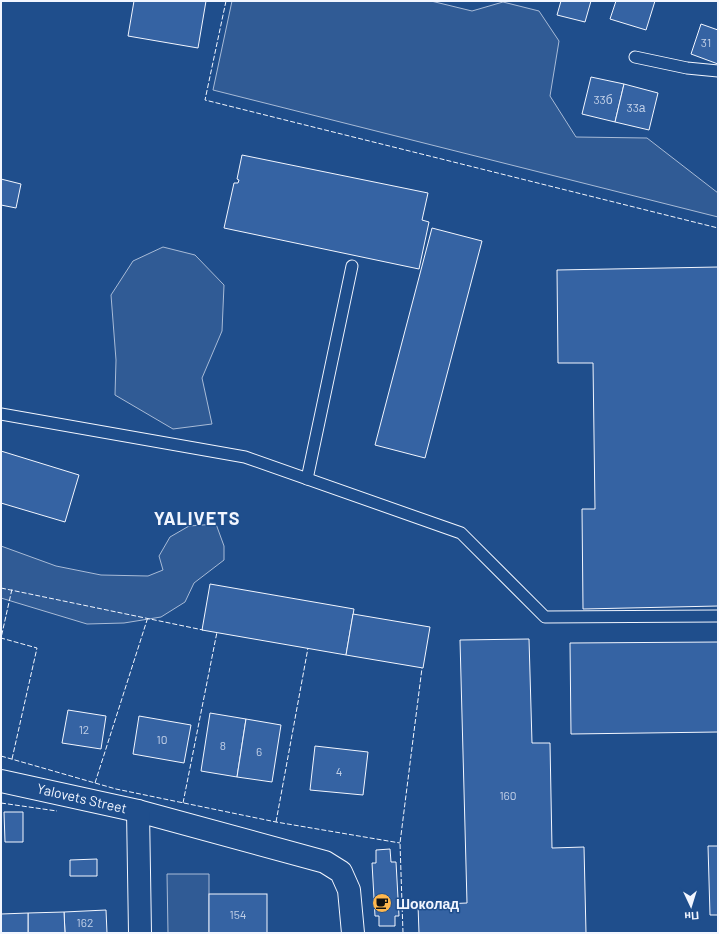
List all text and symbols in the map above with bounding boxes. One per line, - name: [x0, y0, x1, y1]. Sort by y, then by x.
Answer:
- house number: 31: [701, 35, 711, 49]
- house number: 33б: [593, 92, 613, 106]
- house number: 33а: [626, 100, 646, 114]
- district label: YALIVETS: [154, 507, 240, 529]
- house number: 12: [79, 722, 89, 736]
- house number: 10: [157, 732, 167, 746]
- house number: 8: [220, 738, 226, 752]
- house number: 6: [256, 744, 262, 758]
- house number: 4: [336, 764, 342, 778]
- street label: Yalovets Street: [35, 779, 129, 817]
- house number: 160: [499, 788, 517, 802]
- north arrow: [671, 886, 711, 926]
- cafe icon: Шоколад: [371, 892, 393, 914]
- place label: Шоколад: [396, 895, 459, 912]
- house number: 154: [230, 907, 246, 921]
- text: Пн: [684, 909, 699, 923]
- house number: 162: [77, 915, 93, 929]

